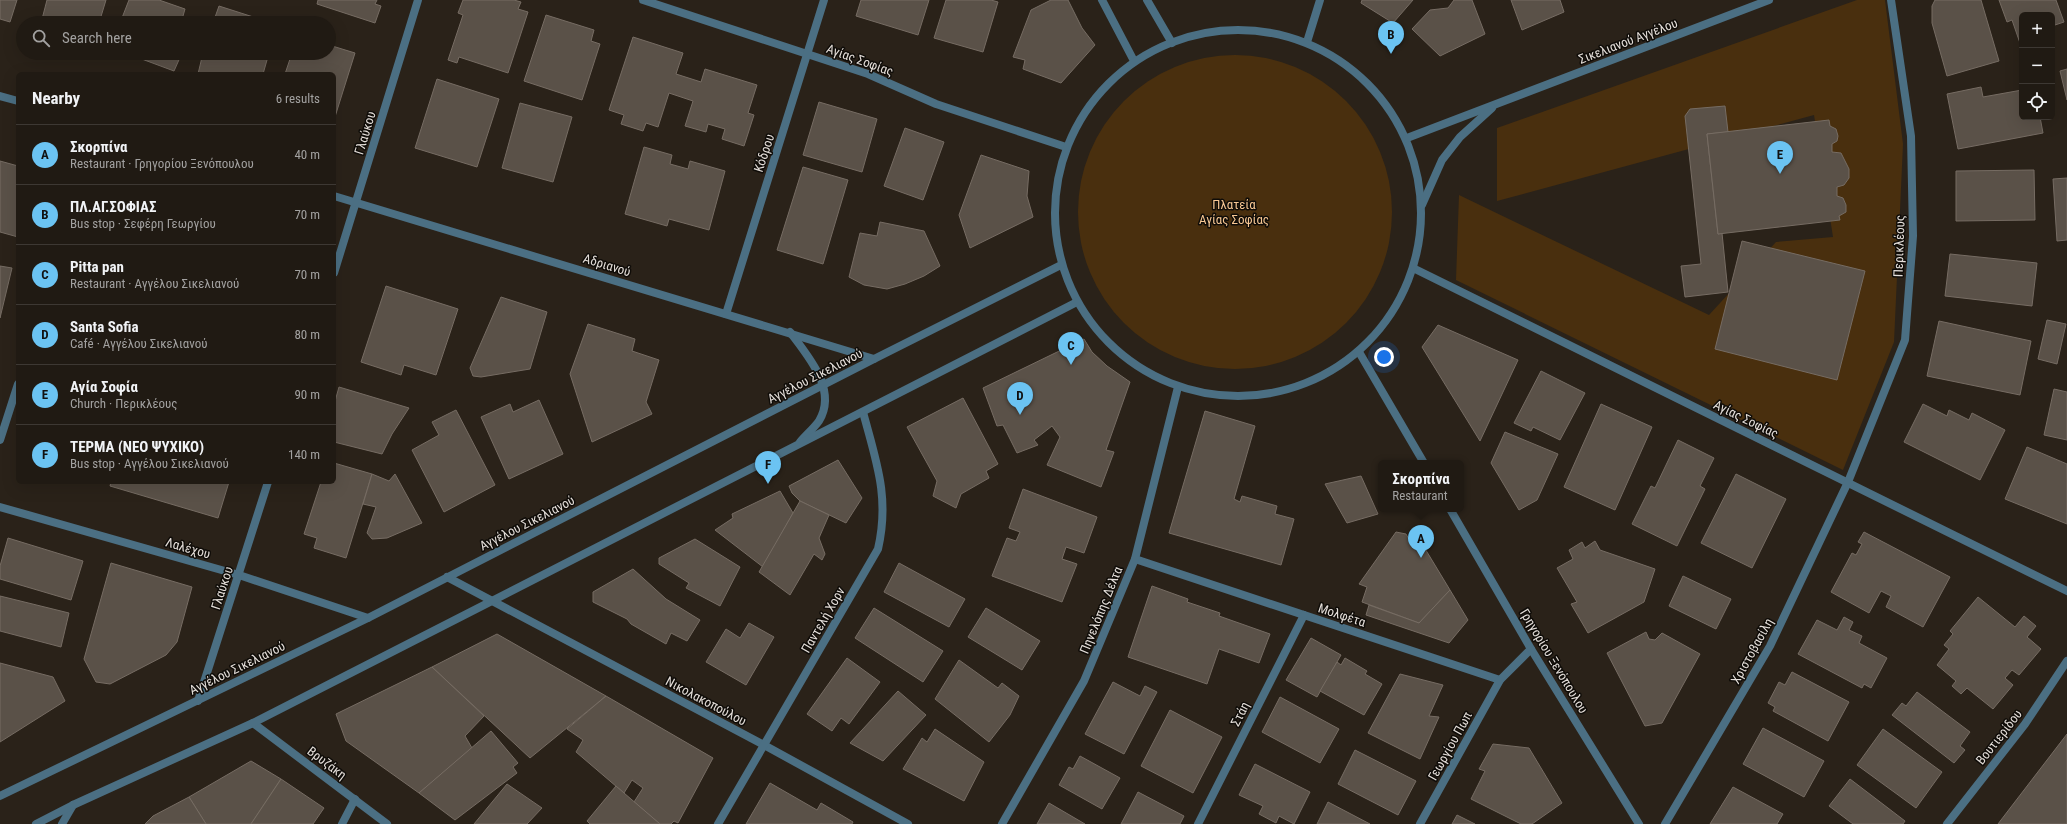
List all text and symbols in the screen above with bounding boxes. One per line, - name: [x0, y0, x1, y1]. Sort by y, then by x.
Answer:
- map controls: [2019, 12, 2055, 120]
- button: +: [2019, 12, 2055, 48]
- street label: Σικελιανού Αγγέλου: [1576, 15, 1680, 67]
- search box: [16, 16, 336, 60]
- pin: B: [1378, 21, 1404, 54]
- icon: search: [30, 27, 52, 49]
- text: Search here: [62, 29, 132, 47]
- street label: Αγίας Σοφίας: [825, 41, 895, 79]
- button: −: [2019, 48, 2055, 84]
- button: locate: [2019, 84, 2055, 120]
- text: Nearby: [32, 88, 80, 108]
- text: 6 results: [276, 91, 320, 106]
- street label: Γλαύκου: [351, 110, 379, 156]
- street label: Κόδρου: [751, 132, 777, 174]
- text: Σκορπίνα: [70, 138, 128, 156]
- pin: E: [1767, 141, 1793, 174]
- text: A: [41, 147, 49, 162]
- text: 40 m: [294, 147, 320, 162]
- text: Restaurant · Γρηγορίου Ξενόπουλου: [70, 156, 254, 171]
- park label: Πλατεία Αγίας Σοφίας: [1199, 197, 1269, 227]
- text: ΠΛ.ΑΓ.ΣΟΦΙΑΣ: [70, 198, 156, 216]
- text: B: [41, 207, 49, 222]
- text: 70 m: [294, 207, 320, 222]
- street label: Περικλέους: [1890, 215, 1908, 277]
- text: Bus stop · Σεφέρη Γεωργίου: [70, 216, 216, 231]
- street label: Αδριανού: [581, 251, 633, 279]
- text: Pitta pan: [70, 258, 124, 276]
- text: C: [41, 267, 49, 282]
- text: 70 m: [294, 267, 320, 282]
- text: Restaurant · Αγγέλου Σικελιανού: [70, 276, 239, 291]
- text: Santa Sofia: [70, 318, 138, 336]
- text: D: [41, 327, 49, 342]
- text: 80 m: [294, 327, 320, 342]
- pin: C: [1058, 332, 1084, 365]
- text: Café · Αγγέλου Σικελιανού: [70, 336, 207, 351]
- street label: Αγγέλου Σικελιανού: [765, 346, 865, 406]
- your location: [1374, 347, 1394, 367]
- text: Αγία Σοφία: [70, 378, 138, 396]
- pin: D: [1007, 382, 1033, 415]
- text: E: [42, 387, 48, 402]
- text: 90 m: [294, 387, 320, 402]
- text: Church · Περικλέους: [70, 396, 178, 411]
- street label: Αγίας Σοφίας: [1711, 397, 1781, 441]
- text: ΤΕΡΜΑ (ΝΕΟ ΨΥΧΙΚΟ): [70, 438, 204, 456]
- text: F: [42, 447, 48, 462]
- text: 140 m: [288, 447, 320, 462]
- pin: F: [755, 451, 781, 484]
- text: Bus stop · Αγγέλου Σικελιανού: [70, 456, 229, 471]
- popup: [1378, 460, 1464, 512]
- text: Σκορπίνα: [1392, 470, 1450, 488]
- text: Restaurant: [1392, 488, 1448, 503]
- street label: Αγγέλου Σικελιανού: [477, 493, 577, 553]
- pin: A: [1408, 525, 1434, 558]
- street label: Λαλέχου: [164, 535, 212, 561]
- street label: Πηνελόπης Δέλτα: [1077, 564, 1126, 656]
- street label: Γλαύκου: [208, 565, 236, 611]
- street label: Παντελή Χορν: [798, 584, 848, 656]
- street label: Μολφέτα: [1316, 600, 1368, 630]
- street label: Γρηγορίου Ξενόπουλου: [1517, 606, 1591, 716]
- street label: Χριστοβασίλη: [1728, 616, 1776, 686]
- street label: Αγγέλου Σικελιανού: [187, 638, 287, 698]
- street label: Νικολακοπούλου: [663, 673, 749, 729]
- street label: Στάη: [1228, 699, 1252, 729]
- street label: Βουτιερίδου: [1973, 707, 2025, 767]
- street label: Γεωργίου Πωπ: [1425, 709, 1475, 783]
- street label: Βρυζάκη: [305, 743, 349, 783]

